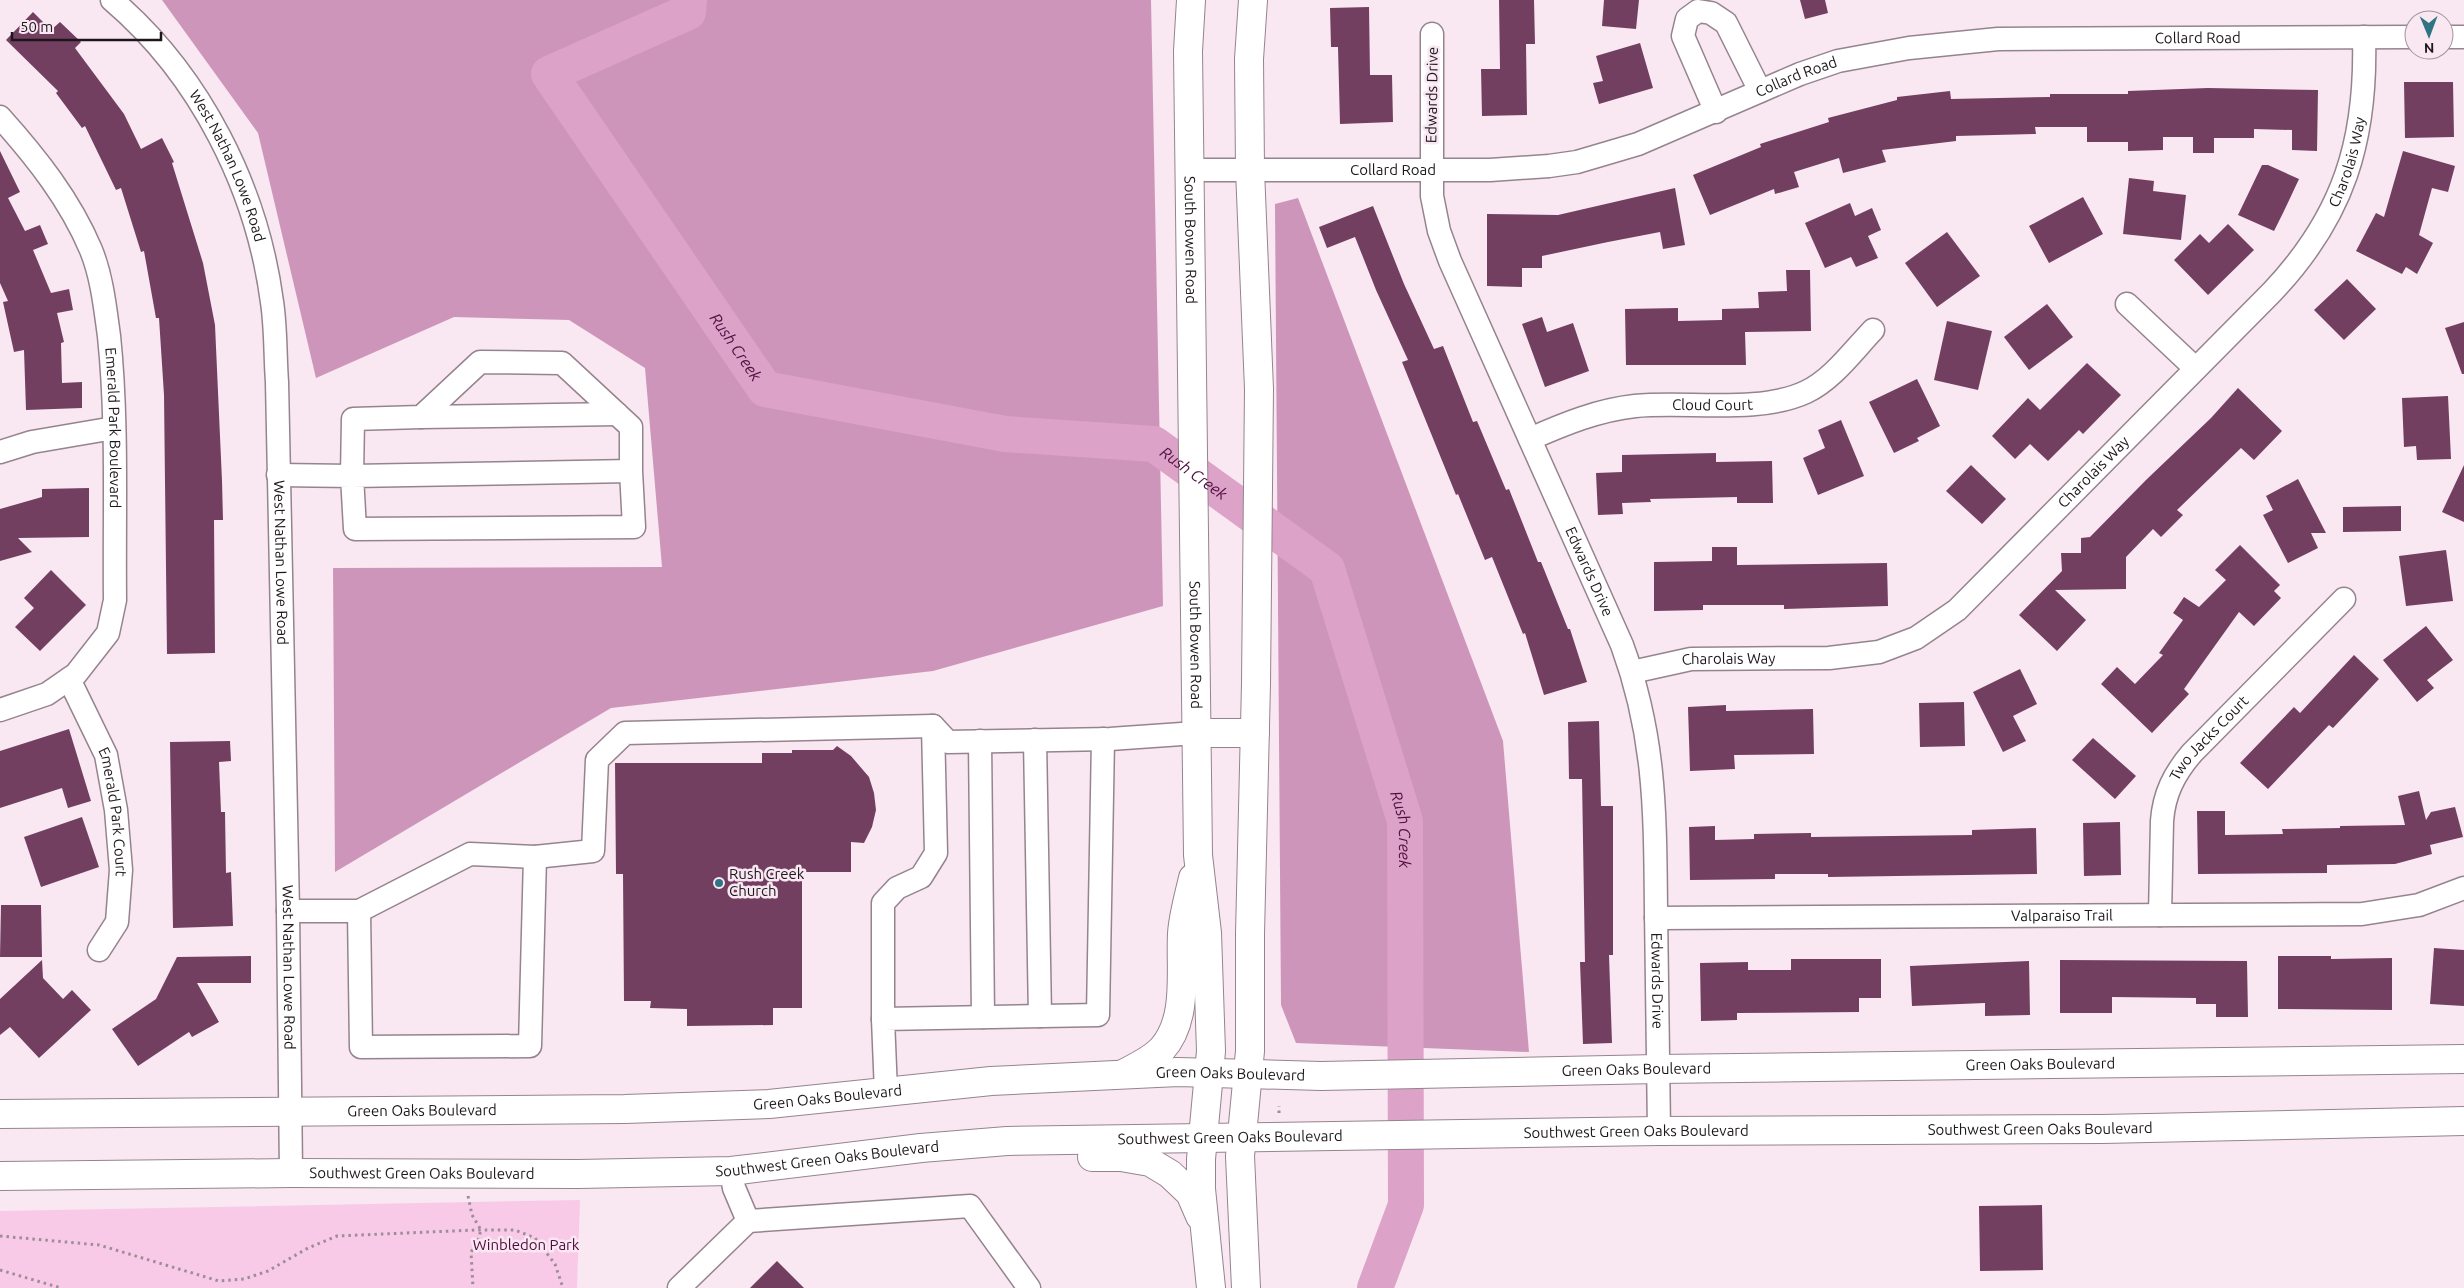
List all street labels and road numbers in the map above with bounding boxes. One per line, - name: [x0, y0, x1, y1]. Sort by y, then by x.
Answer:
- street label: Collard Road: [2155, 29, 2241, 46]
- street label: Edwards Drive: [1422, 47, 1441, 143]
- street label: Collard Road: [1753, 53, 1839, 100]
- street label: West Nathan Lowe Road: [186, 87, 269, 243]
- street label: Charolais Way: [2325, 116, 2368, 210]
- street label: Collard Road: [1350, 161, 1436, 178]
- street label: South Bowen Road: [1182, 176, 1200, 304]
- street label: Emerald Park Boulevard: [102, 347, 124, 508]
- street label: Cloud Court: [1672, 395, 1754, 413]
- street label: Charolais Way: [2054, 433, 2132, 511]
- street label: West Nathan Lowe Road: [271, 480, 291, 645]
- street label: Edwards Drive: [1562, 524, 1617, 619]
- street label: South Bowen Road: [1187, 581, 1205, 709]
- street label: Charolais Way: [1680, 649, 1776, 669]
- street label: Two Jacks Court: [2166, 692, 2252, 783]
- street label: Emerald Park Court: [95, 744, 130, 877]
- street label: West Nathan Lowe Road: [279, 885, 299, 1050]
- street label: Valparaiso Trail: [2011, 906, 2113, 924]
- street label: Edwards Drive: [1648, 933, 1667, 1029]
- street label: Green Oaks Boulevard: [1965, 1054, 2115, 1073]
- street label: Green Oaks Boulevard: [1561, 1059, 1711, 1079]
- street label: Green Oaks Boulevard: [1155, 1063, 1306, 1084]
- street label: Green Oaks Boulevard: [753, 1081, 903, 1113]
- street label: Green Oaks Boulevard: [347, 1101, 497, 1119]
- street label: Southwest Green Oaks Boulevard: [1928, 1119, 2153, 1138]
- street label: Southwest Green Oaks Boulevard: [1523, 1122, 1749, 1141]
- street label: Southwest Green Oaks Boulevard: [1118, 1127, 1343, 1147]
- street label: Southwest Green Oaks Boulevard: [715, 1138, 940, 1179]
- street label: Southwest Green Oaks Boulevard: [309, 1164, 535, 1182]

